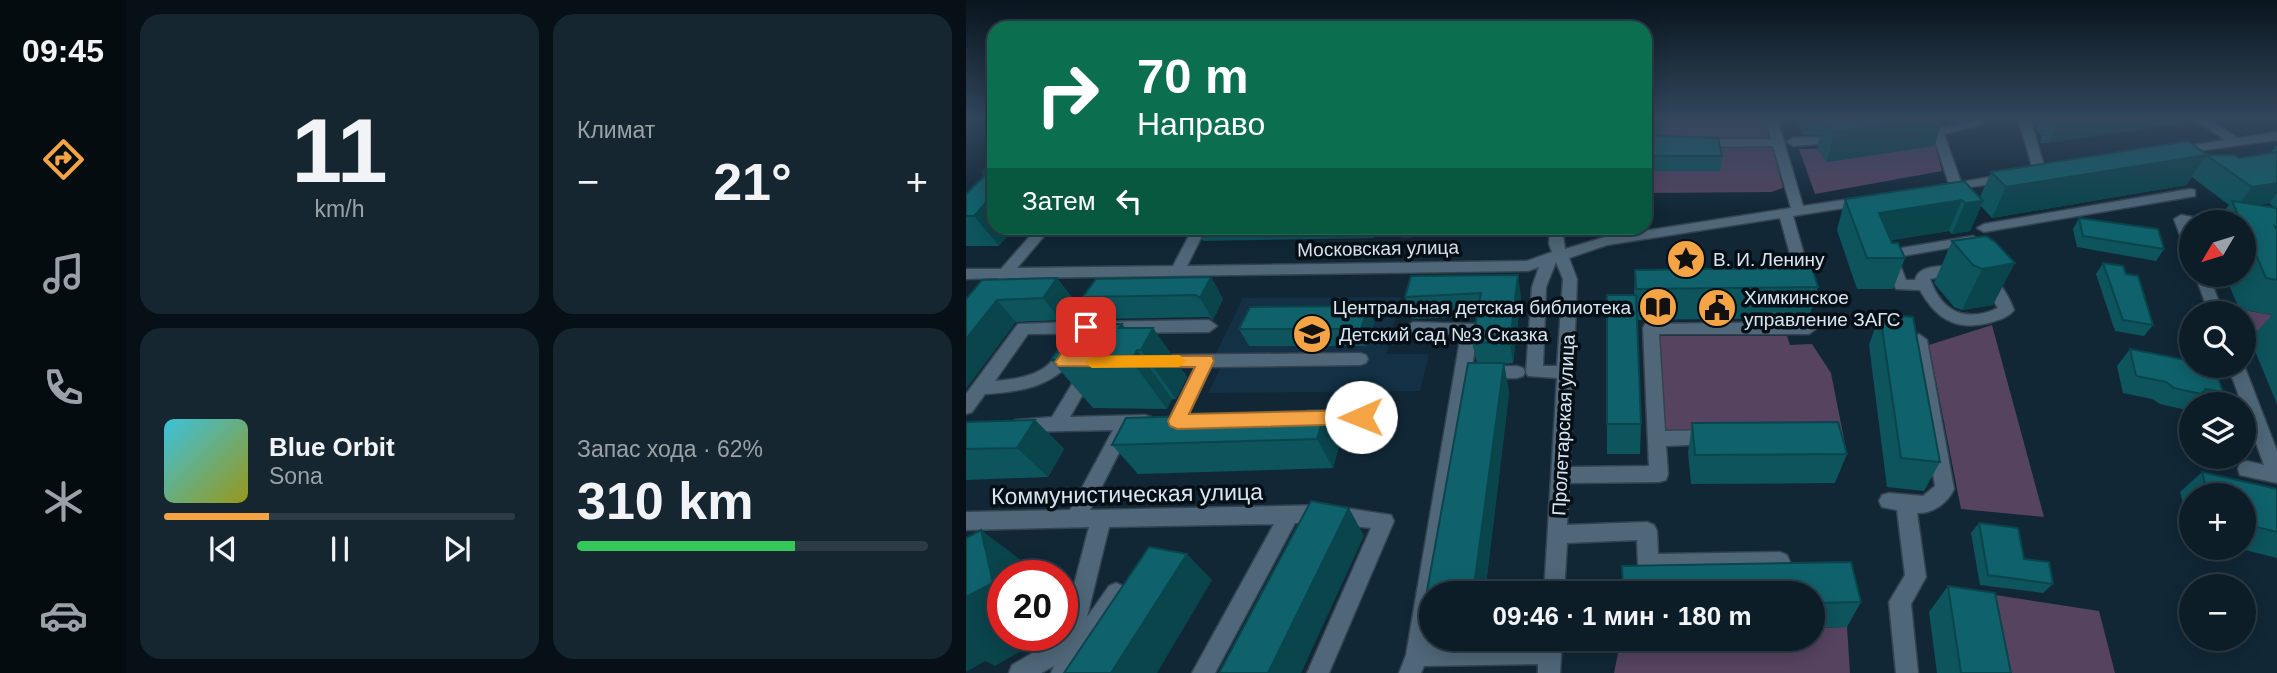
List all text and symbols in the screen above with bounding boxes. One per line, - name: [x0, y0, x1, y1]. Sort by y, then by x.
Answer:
- text: 09:45: [22, 33, 104, 69]
- icon: right: [1022, 49, 1113, 140]
- text: 70 m: [1137, 49, 1249, 103]
- text: 11: [291, 100, 388, 201]
- text: Направо: [1137, 106, 1265, 142]
- text: Климат: [577, 117, 655, 143]
- icon: directions: [39, 135, 88, 184]
- text: 21°: [713, 153, 792, 211]
- text: −: [577, 161, 599, 203]
- text: +: [906, 161, 928, 203]
- icon: left: [1110, 182, 1148, 220]
- text: Затем: [1022, 186, 1096, 216]
- text: km/h: [315, 196, 364, 222]
- north arrow: [2179, 210, 2256, 287]
- map controls: [2179, 210, 2256, 651]
- street label: Московская улица: [1297, 237, 1459, 260]
- place icon: В. И. Ленину: [1665, 238, 1707, 280]
- icon: music: [39, 249, 88, 298]
- place label: В. И. Ленину: [1713, 249, 1825, 270]
- library icon: Центральная детская библиотека: [1637, 286, 1679, 328]
- public building icon: Химкинское управление ЗАГС: [1696, 287, 1738, 329]
- place label: Химкинское управление ЗАГС: [1744, 287, 1901, 330]
- pin: [1056, 297, 1116, 357]
- place label: Центральная детская библиотека: [1333, 297, 1631, 318]
- button: search: [2179, 301, 2256, 378]
- icon: arrive: [1067, 308, 1105, 346]
- school or university icon: Детский сад №3 Сказка: [1291, 313, 1333, 355]
- place label: Детский сад №3 Сказка: [1339, 324, 1549, 345]
- street label: Пролетарская улица: [1548, 333, 1579, 516]
- icon: phone: [39, 363, 88, 412]
- position arrow: [1324, 380, 1398, 454]
- button: layers: [2179, 392, 2256, 469]
- text: Blue Orbit: [269, 432, 395, 462]
- text: Запас хода · 62%: [577, 436, 763, 462]
- text: Sona: [269, 463, 323, 489]
- text: 310 km: [577, 472, 753, 530]
- icon: climate: [39, 477, 88, 526]
- street label: Коммунистическая улица: [991, 479, 1263, 509]
- button: +: [2179, 483, 2256, 560]
- icon: previous: [204, 530, 242, 568]
- icon: pause: [321, 530, 359, 568]
- icon: next: [438, 530, 476, 568]
- speed limit sign: 20: [987, 560, 1078, 651]
- button: −: [2179, 574, 2256, 651]
- icon: car: [39, 591, 88, 640]
- text: 09:46 · 1 мин · 180 m: [1492, 601, 1752, 631]

